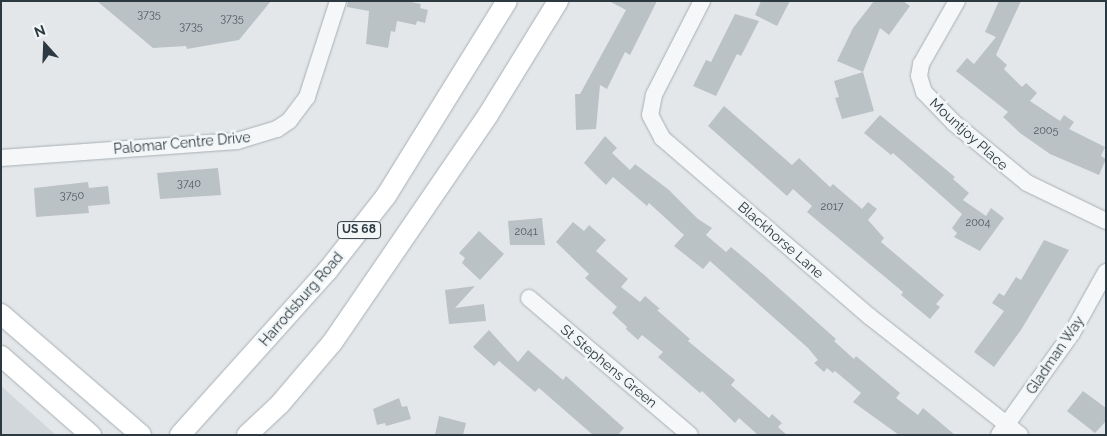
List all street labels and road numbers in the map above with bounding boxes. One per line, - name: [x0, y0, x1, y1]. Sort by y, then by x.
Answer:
- street label: Mountjoy Place: [926, 94, 1012, 174]
- street label: Palomar Centre Drive: [113, 129, 251, 157]
- street label: Blackhorse Lane: [735, 198, 827, 282]
- road number: US 68: [336, 220, 382, 240]
- street label: Harrodsburg Road: [256, 249, 346, 349]
- street label: Gladman Way: [1023, 312, 1087, 398]
- street label: St Stephens Green: [557, 321, 661, 411]

